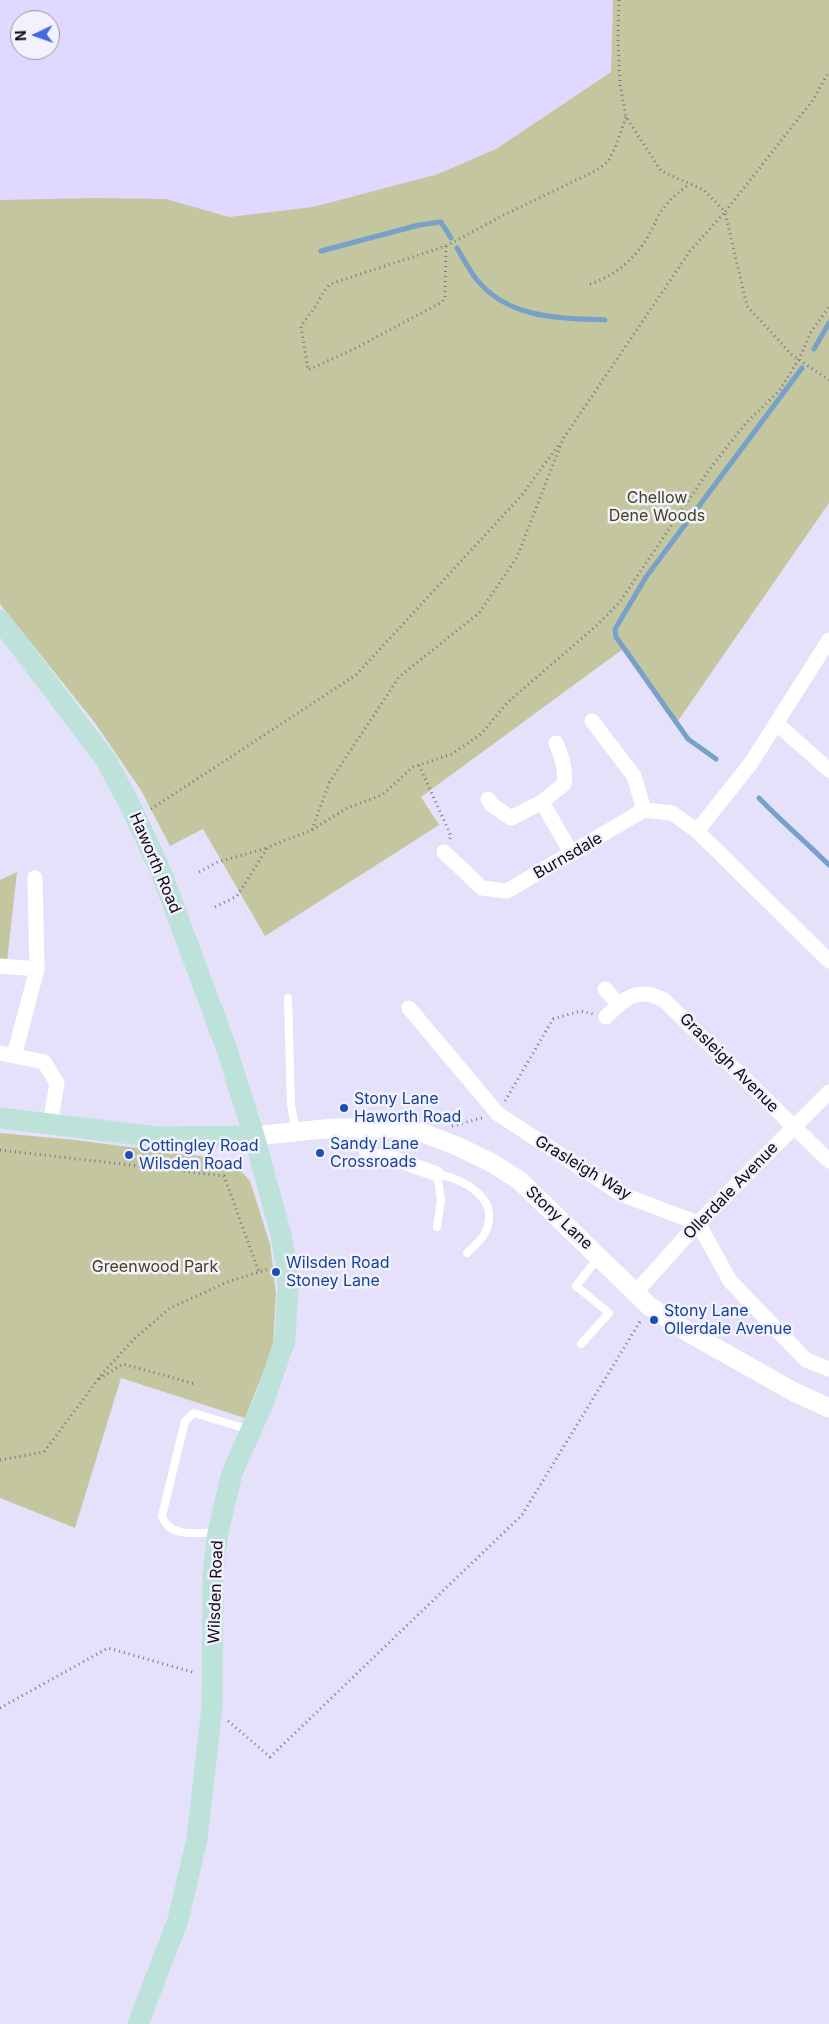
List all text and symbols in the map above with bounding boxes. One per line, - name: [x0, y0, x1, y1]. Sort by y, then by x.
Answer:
- north arrow: [10, 10, 60, 60]
- text: N: [12, 30, 29, 42]
- park label: Chellow Dene Woods: [609, 488, 705, 526]
- street label: Haworth Road: [125, 810, 185, 916]
- street label: Burnsdale: [530, 829, 606, 883]
- street label: Grasleigh Avenue: [675, 1009, 783, 1117]
- place label: Stony Lane Haworth Road: [354, 1089, 461, 1127]
- marker: Stony Lane Haworth Road: [338, 1102, 350, 1114]
- street label: Grasleigh Way: [531, 1132, 635, 1204]
- place label: Sandy Lane Crossroads: [330, 1134, 419, 1172]
- place label: Cottingley Road Wilsden Road: [139, 1136, 258, 1174]
- street label: Ollerdale Avenue: [680, 1138, 782, 1244]
- marker: Sandy Lane Crossroads: [314, 1147, 326, 1159]
- marker: Cottingley Road Wilsden Road: [123, 1149, 135, 1161]
- street label: Stony Lane: [522, 1182, 596, 1254]
- place label: Wilsden Road Stoney Lane: [286, 1253, 390, 1291]
- park label: Greenwood Park: [92, 1257, 218, 1277]
- marker: Wilsden Road Stoney Lane: [270, 1266, 282, 1278]
- place label: Stony Lane Ollerdale Avenue: [664, 1301, 792, 1339]
- marker: Stony Lane Ollerdale Avenue: [648, 1314, 660, 1326]
- street label: Wilsden Road: [205, 1540, 227, 1644]

